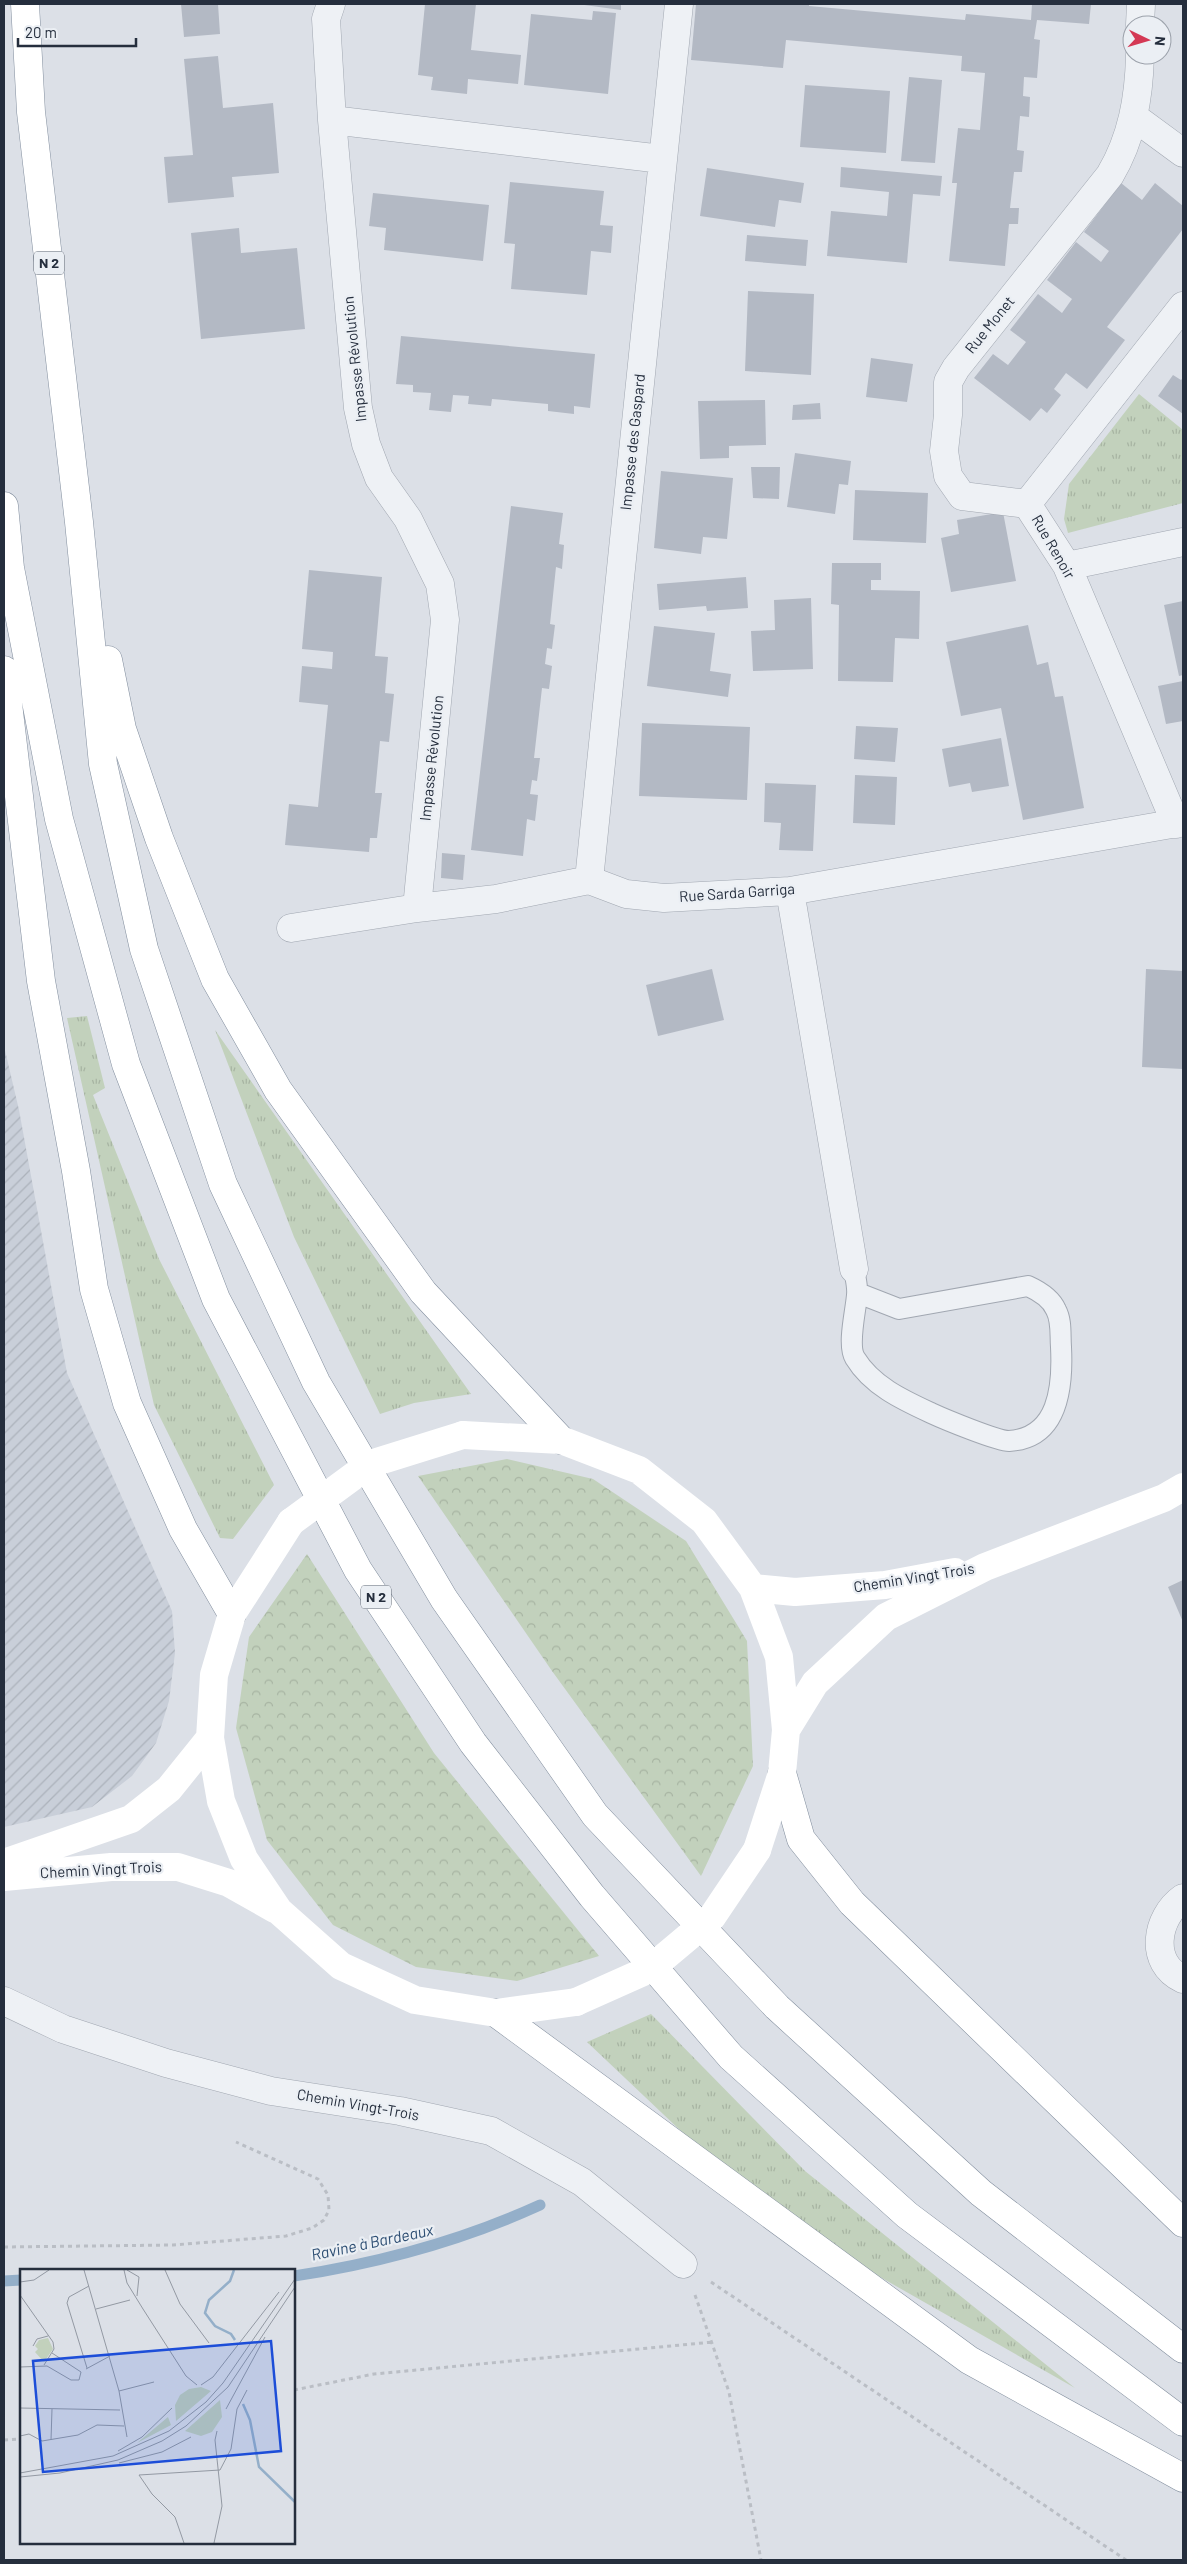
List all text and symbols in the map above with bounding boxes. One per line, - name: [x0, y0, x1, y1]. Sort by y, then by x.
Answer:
- scale bar: [18, 15, 135, 47]
- north arrow: [1122, 15, 1172, 65]
- text: 20 m: [25, 23, 57, 41]
- text: N: [1152, 36, 1169, 47]
- road number: N 2: [34, 252, 64, 274]
- street label: Rue Monet: [961, 292, 1018, 357]
- street label: Impasse Révolution: [338, 295, 370, 423]
- street label: Impasse des Gaspard: [616, 373, 648, 511]
- street label: Rue Renoir: [1028, 511, 1080, 582]
- street label: Impasse Révolution: [415, 694, 447, 822]
- street label: Rue Sarda Garriga: [678, 879, 795, 905]
- street label: Chemin Vingt Trois: [852, 1559, 975, 1595]
- road number: N 2: [361, 1585, 391, 1608]
- street label: Chemin Vingt Trois: [40, 1857, 162, 1881]
- street label: Chemin Vingt-Trois: [296, 2084, 421, 2124]
- water label: Ravine à Bardeaux: [309, 2219, 435, 2264]
- inset map: [20, 2269, 295, 2544]

